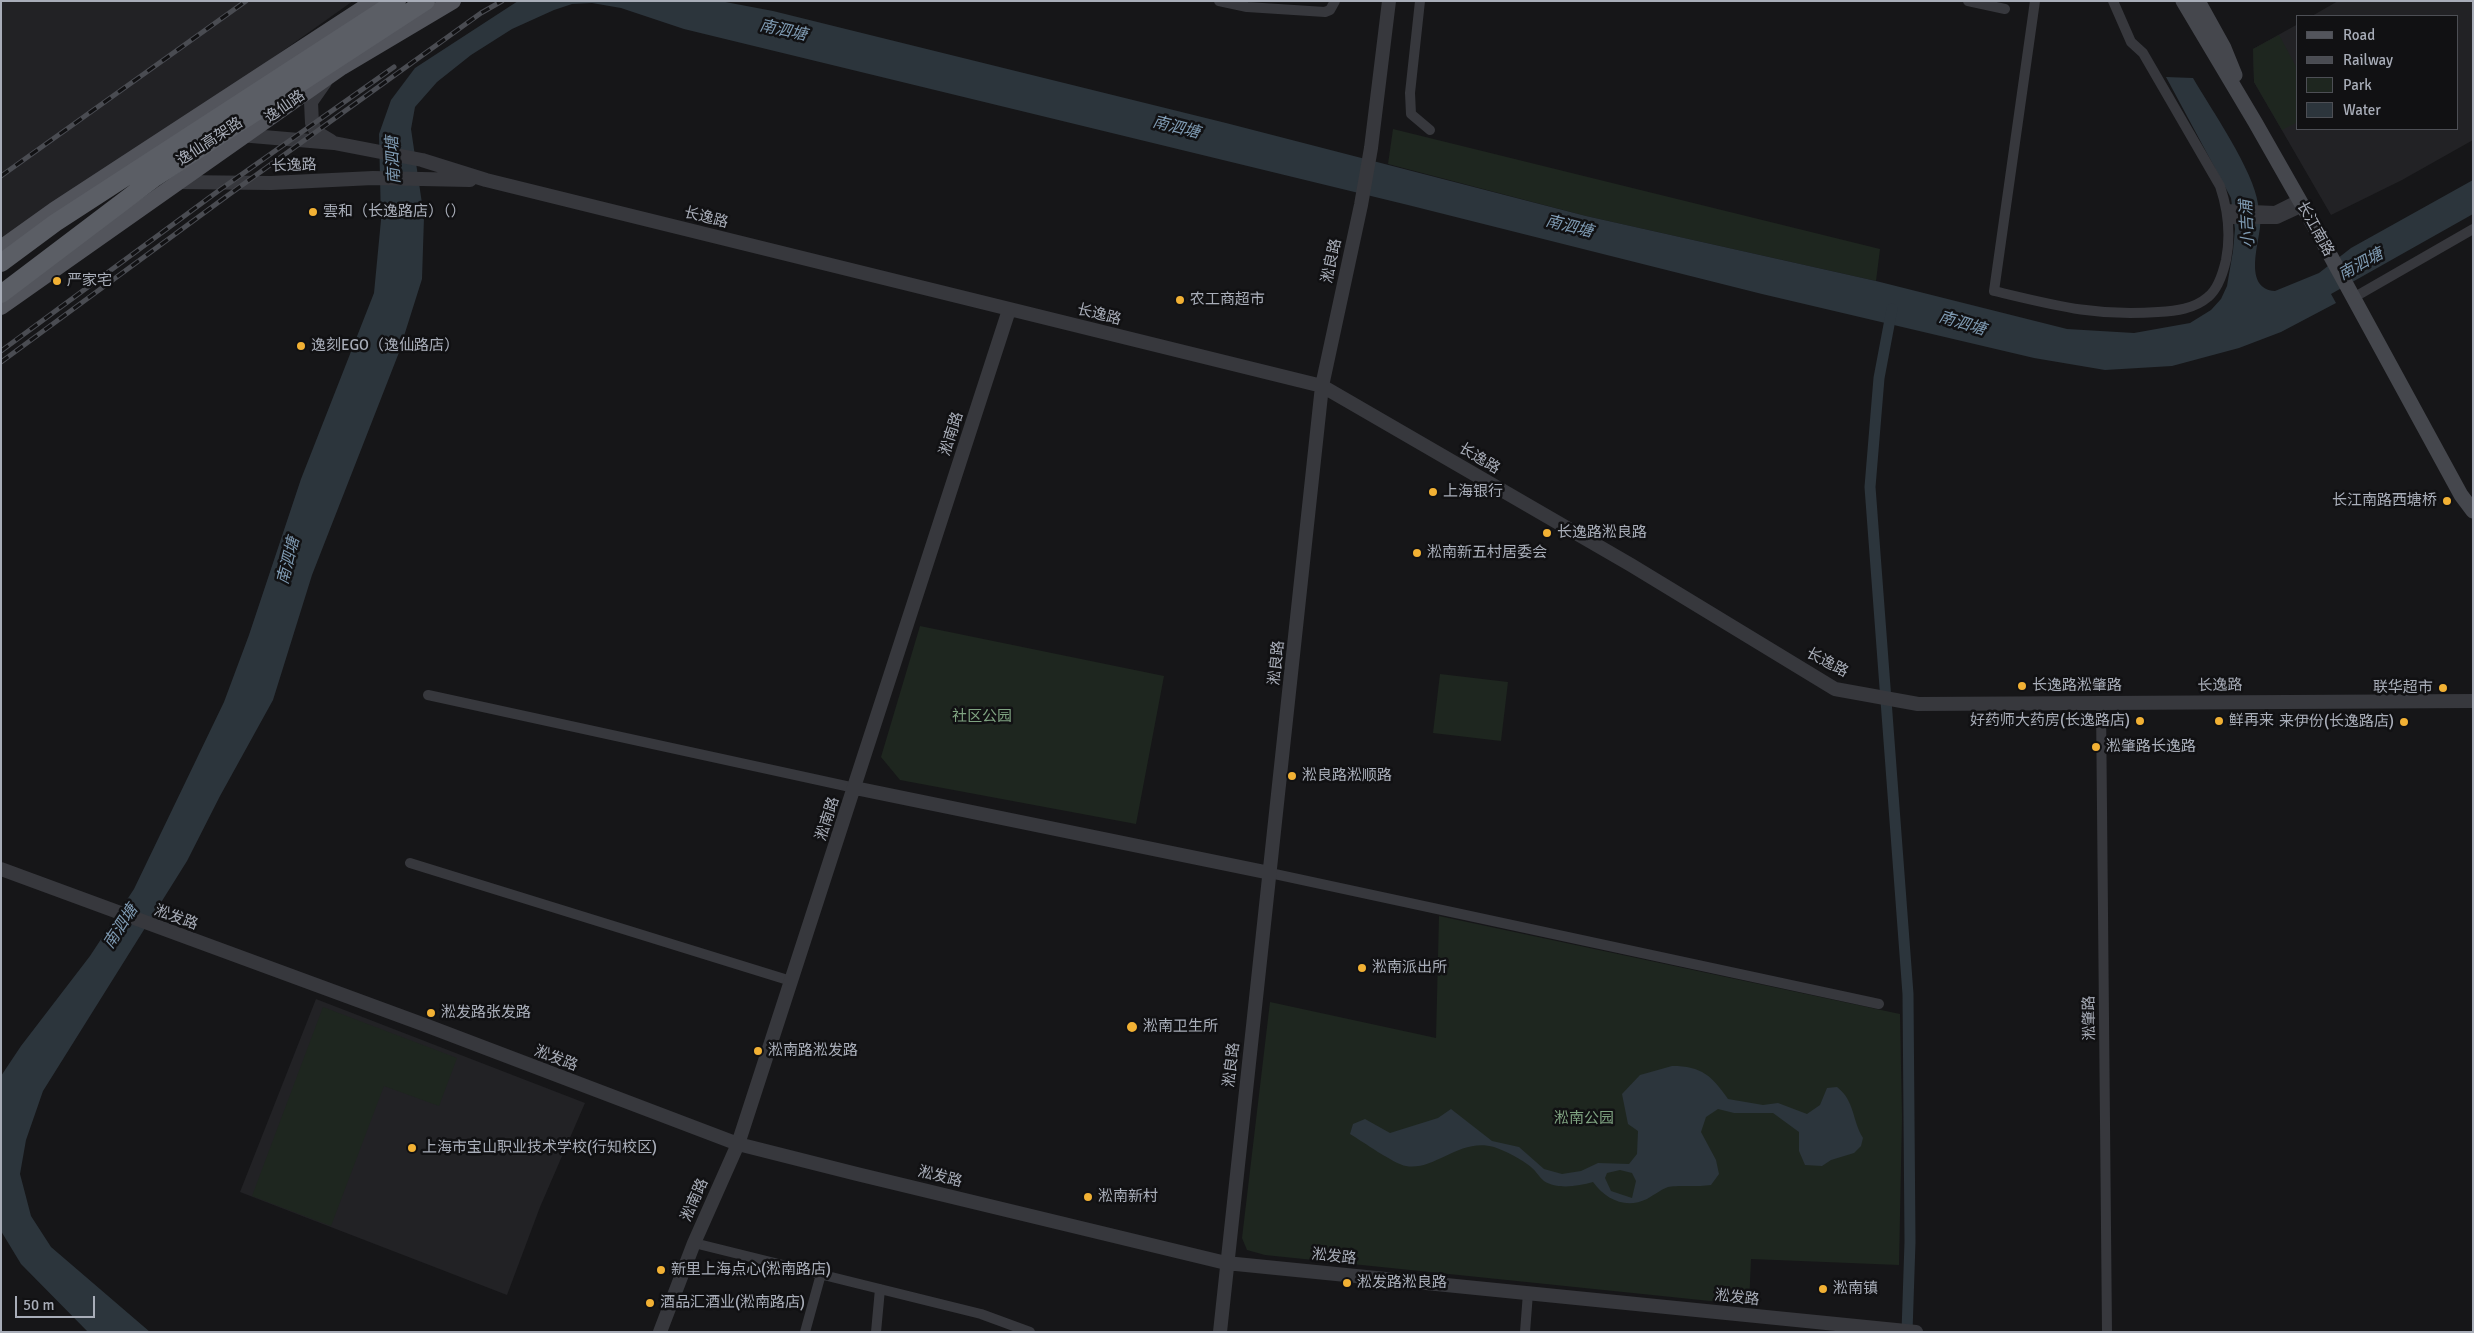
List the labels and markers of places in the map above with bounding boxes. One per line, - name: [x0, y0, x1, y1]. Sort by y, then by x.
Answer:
- place label: 雲和（长逸路店）（）: [323, 203, 465, 221]
- marker: 雲和（长逸路店）（）: [307, 206, 319, 218]
- place label: 严家宅: [67, 272, 112, 290]
- marker: 严家宅: [51, 275, 63, 287]
- place label: 农工商超市: [1190, 291, 1265, 309]
- marker: 农工商超市: [1174, 294, 1186, 306]
- place label: 逸刻EGO（逸仙路店）: [311, 337, 459, 355]
- marker: 逸刻EGO（逸仙路店）: [295, 340, 307, 352]
- place label: 上海银行: [1443, 483, 1503, 501]
- marker: 上海银行: [1427, 486, 1439, 498]
- place label: 长江南路西塘桥: [2332, 492, 2437, 510]
- marker: 长江南路西塘桥: [2441, 495, 2453, 507]
- place label: 长逸路淞良路: [1557, 524, 1647, 542]
- marker: 长逸路淞良路: [1541, 527, 1553, 539]
- place label: 淞南新五村居委会: [1427, 544, 1547, 562]
- marker: 淞南新五村居委会: [1411, 547, 1423, 559]
- place label: 长逸路淞肇路: [2032, 677, 2122, 695]
- place label: 联华超市: [2373, 679, 2433, 697]
- marker: 长逸路淞肇路: [2016, 680, 2028, 692]
- marker: 联华超市: [2437, 682, 2449, 694]
- place label: 好药师大药房(长逸路店): [1970, 712, 2130, 730]
- place label: 鲜再来: [2229, 712, 2274, 730]
- place label: 来伊份(长逸路店): [2279, 713, 2394, 731]
- marker: 好药师大药房(长逸路店): [2134, 715, 2146, 727]
- marker: 鲜再来: [2213, 715, 2225, 727]
- marker: 来伊份(长逸路店): [2398, 716, 2410, 728]
- place label: 淞肇路长逸路: [2106, 738, 2196, 756]
- marker: 淞肇路长逸路: [2090, 741, 2102, 753]
- place label: 淞良路淞顺路: [1302, 767, 1392, 785]
- marker: 淞良路淞顺路: [1286, 770, 1298, 782]
- place label: 淞南派出所: [1372, 959, 1447, 977]
- marker: 淞南派出所: [1356, 962, 1368, 974]
- place label: 淞发路张发路: [441, 1004, 531, 1022]
- marker: 淞发路张发路: [425, 1007, 437, 1019]
- place label: 淞南卫生所: [1143, 1018, 1218, 1036]
- marker: 淞南卫生所: [1125, 1020, 1139, 1034]
- place label: 淞南路淞发路: [768, 1042, 858, 1060]
- marker: 淞南路淞发路: [752, 1045, 764, 1057]
- place label: 上海市宝山职业技术学校(行知校区): [422, 1139, 657, 1157]
- marker: 上海市宝山职业技术学校(行知校区): [406, 1142, 418, 1154]
- place label: 淞南新村: [1098, 1188, 1158, 1206]
- marker: 淞南新村: [1082, 1191, 1094, 1203]
- place label: 新里上海点心(淞南路店): [671, 1261, 831, 1279]
- marker: 新里上海点心(淞南路店): [655, 1264, 667, 1276]
- place label: 淞发路淞良路: [1357, 1274, 1447, 1292]
- marker: 淞发路淞良路: [1341, 1277, 1353, 1289]
- place label: 淞南镇: [1833, 1280, 1878, 1298]
- marker: 淞南镇: [1817, 1283, 1829, 1295]
- place label: 酒品汇酒业(淞南路店): [660, 1294, 805, 1312]
- marker: 酒品汇酒业(淞南路店): [644, 1297, 656, 1309]

